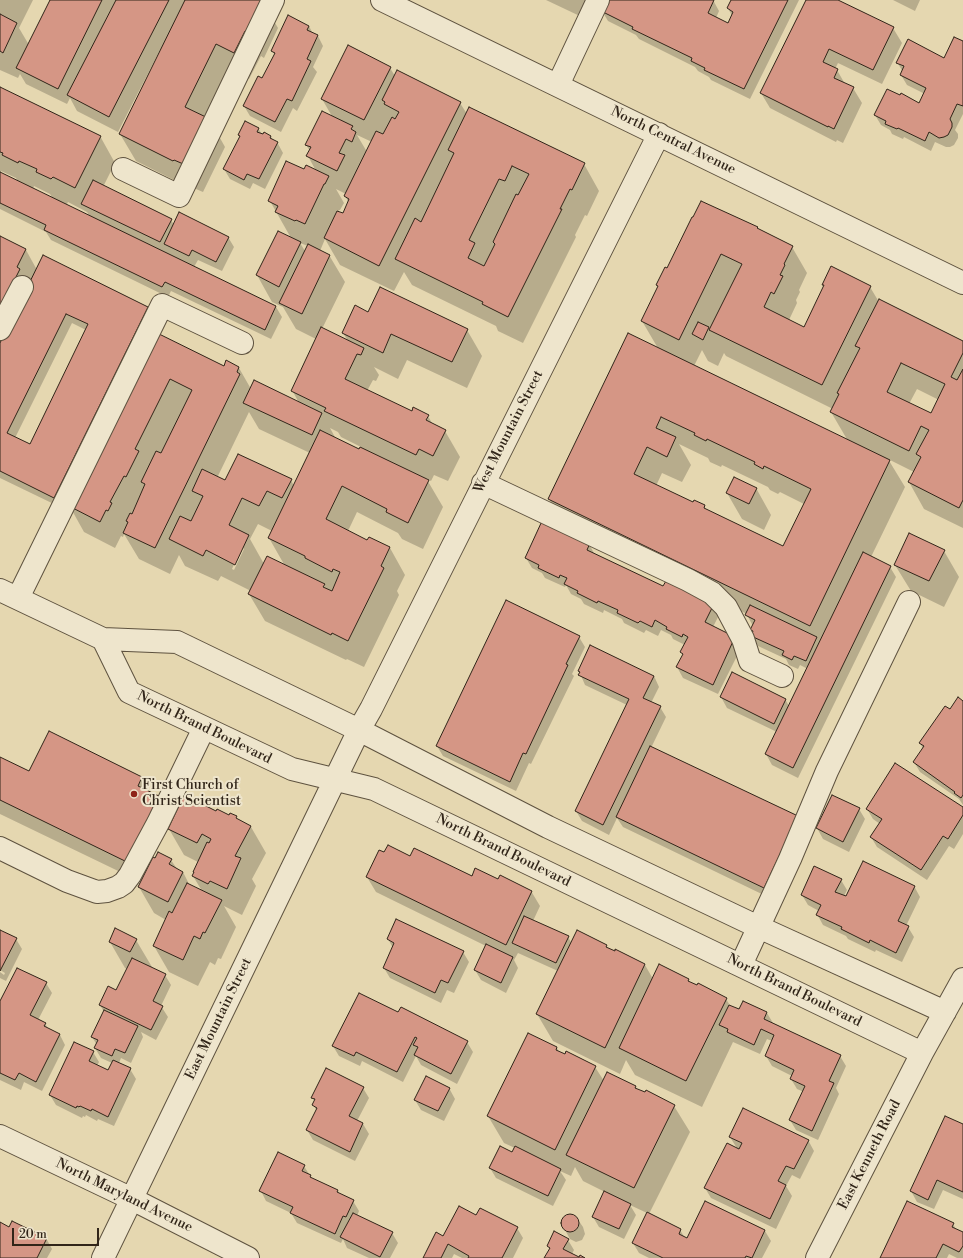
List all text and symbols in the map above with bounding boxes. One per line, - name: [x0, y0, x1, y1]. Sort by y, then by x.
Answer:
- street label: North Central Avenue: [608, 103, 738, 179]
- street label: West Mountain Street: [471, 368, 547, 496]
- street label: North Brand Boulevard: [134, 688, 274, 768]
- place label: First Church of Christ Scientist: [142, 778, 241, 810]
- marker: First Church of Christ Scientist: [129, 789, 139, 799]
- street label: North Brand Boulevard: [433, 811, 573, 891]
- street label: North Brand Boulevard: [724, 951, 864, 1031]
- street label: East Mountain Street: [182, 955, 256, 1083]
- street label: East Kenneth Road: [835, 1097, 905, 1213]
- street label: North Maryland Avenue: [53, 1156, 195, 1236]
- scale bar: [14, 1220, 101, 1246]
- text: 20 m: [19, 1227, 47, 1242]

